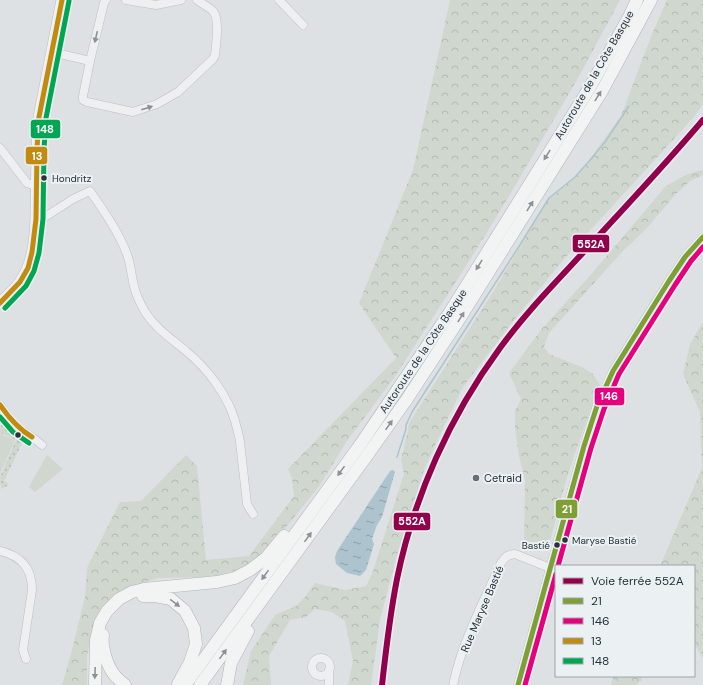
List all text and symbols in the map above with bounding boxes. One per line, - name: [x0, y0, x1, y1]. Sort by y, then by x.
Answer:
- street label: Autoroute de la Côte Basque: [551, 8, 637, 142]
- one-way arrow: [92, 31, 98, 44]
- one-way arrow: [595, 90, 602, 102]
- one-way arrow: [142, 104, 154, 110]
- line badge: 148: [30, 119, 61, 139]
- text: 148: [36, 122, 54, 136]
- line badge: 13: [25, 146, 48, 165]
- text: 13: [32, 149, 42, 163]
- one-way arrow: [544, 149, 551, 161]
- place label: Hondritz: [52, 172, 92, 185]
- marker: Hondritz: [39, 173, 49, 183]
- one-way arrow: [526, 200, 533, 212]
- line badge: 552A: [572, 234, 610, 253]
- text: 552A: [577, 237, 605, 251]
- one-way arrow: [475, 260, 483, 271]
- street label: Autoroute de la Côte Basque: [376, 286, 470, 416]
- one-way arrow: [457, 311, 465, 322]
- line badge: 146: [594, 387, 625, 406]
- text: 146: [600, 389, 618, 403]
- one-way arrow: [385, 419, 393, 430]
- unlabelled marker: [13, 430, 23, 440]
- one-way arrow: [337, 466, 345, 477]
- place label: Cetraid: [484, 471, 522, 485]
- marker: Cetraid: [471, 473, 481, 483]
- line badge: 21: [555, 499, 578, 519]
- text: 21: [562, 502, 572, 516]
- line badge: 552A: [393, 512, 431, 531]
- text: 552A: [398, 514, 426, 528]
- one-way arrow: [304, 532, 312, 542]
- place label: Maryse Bastié: [572, 534, 637, 547]
- marker: Maryse Bastié: [560, 535, 570, 545]
- place label: Bastié: [522, 539, 550, 552]
- marker: Bastié: [552, 540, 562, 550]
- street label: Rue Maryse Bastié: [457, 564, 507, 654]
- legend: [555, 565, 695, 677]
- one-way arrow: [261, 569, 270, 580]
- text: Voie ferrée 552A: [591, 573, 684, 589]
- text: 21: [591, 593, 602, 609]
- one-way arrow: [169, 599, 180, 607]
- text: 146: [591, 613, 610, 629]
- text: 13: [591, 633, 602, 649]
- one-way arrow: [219, 648, 227, 659]
- text: 148: [591, 653, 609, 669]
- one-way arrow: [92, 667, 98, 680]

